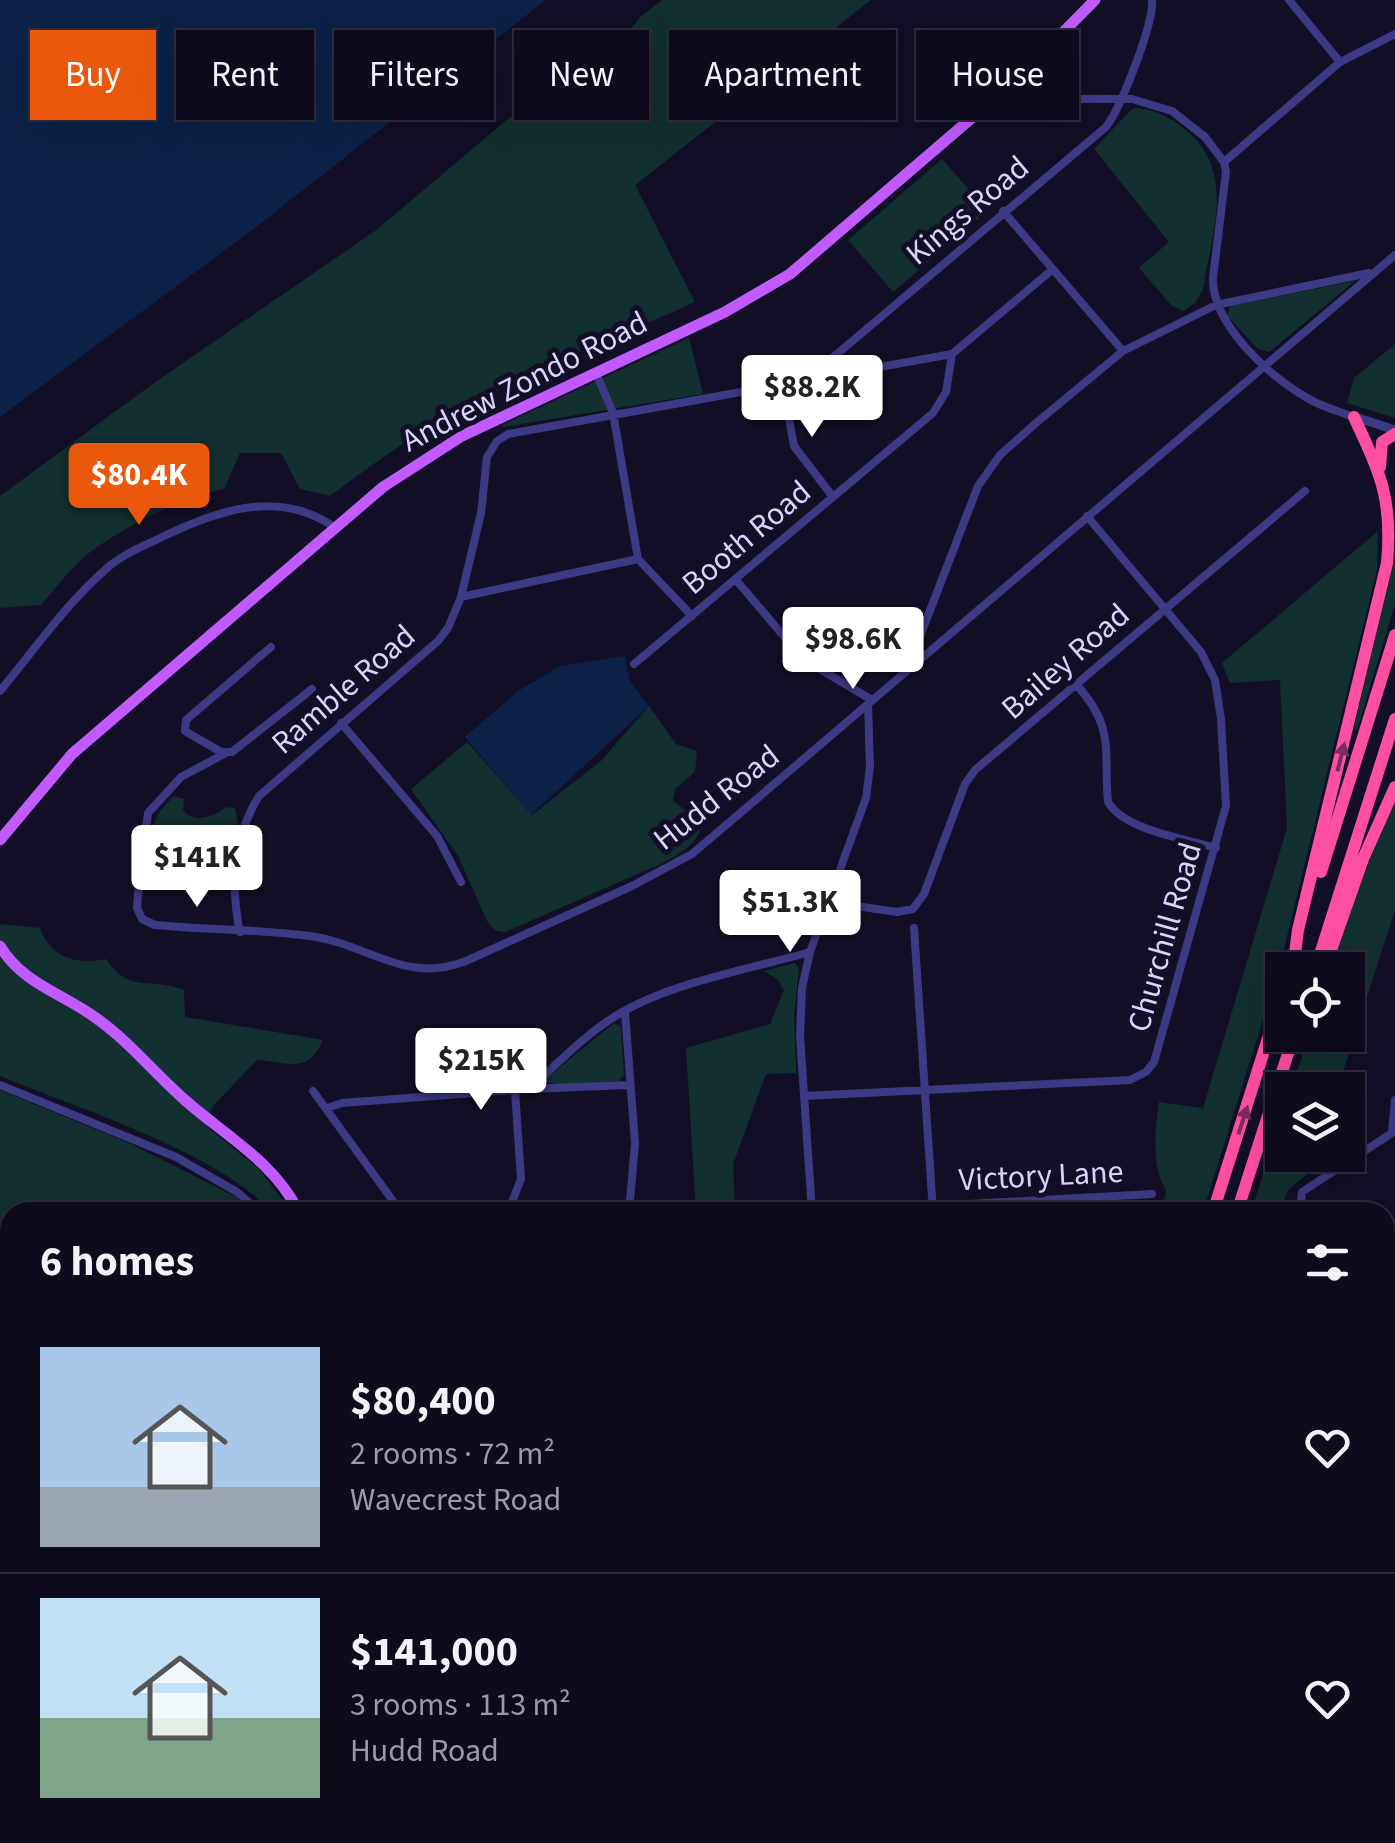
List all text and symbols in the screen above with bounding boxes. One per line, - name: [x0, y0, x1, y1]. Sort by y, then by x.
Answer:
- chip: Buy: [30, 30, 156, 120]
- chip: Rent: [176, 30, 314, 120]
- chip: Filters: [334, 30, 494, 120]
- chip: New: [514, 30, 649, 120]
- chip: Apartment: [669, 30, 896, 120]
- chip: House: [916, 30, 1079, 120]
- street label: Kings Road: [896, 145, 1039, 276]
- street label: Andrew Zondo Road: [394, 300, 655, 464]
- pin: $88.2K: [731, 355, 893, 440]
- text: $88.2K: [764, 364, 860, 410]
- pin: $80.4K: [58, 443, 220, 528]
- text: $80.4K: [91, 452, 187, 498]
- street label: Booth Road: [672, 470, 821, 606]
- street label: Bailey Road: [991, 593, 1140, 731]
- pin: $98.6K: [772, 607, 934, 692]
- street label: Ramble Road: [262, 614, 426, 765]
- text: $98.6K: [805, 616, 901, 662]
- street label: Hudd Road: [644, 734, 789, 862]
- one-way arrow: [1334, 741, 1349, 772]
- pin: $141K: [127, 825, 267, 910]
- text: $141K: [153, 834, 241, 880]
- street label: Churchill Road: [1116, 837, 1214, 1037]
- pin: $51.3K: [709, 870, 871, 955]
- text: $51.3K: [742, 879, 838, 925]
- map controls: [1265, 952, 1365, 1172]
- button: locate: [1265, 952, 1365, 1052]
- pin: $215K: [411, 1028, 551, 1113]
- text: $215K: [437, 1037, 525, 1083]
- button: layers: [1265, 1072, 1365, 1172]
- one-way arrow: [1236, 1104, 1251, 1134]
- street label: Victory Lane: [958, 1149, 1124, 1203]
- text: 6 homes: [40, 1232, 194, 1292]
- icon: filters: [1300, 1235, 1355, 1290]
- text: $80,400: [350, 1371, 496, 1431]
- icon: home: [120, 1387, 240, 1507]
- icon: heart: [1300, 1420, 1355, 1475]
- text: 2 rooms · 72 m²: [350, 1431, 555, 1477]
- text: Wavecrest Road: [350, 1477, 561, 1523]
- text: $141,000: [350, 1622, 518, 1682]
- icon: home: [120, 1638, 240, 1758]
- icon: heart: [1300, 1671, 1355, 1726]
- text: 3 rooms · 113 m²: [350, 1682, 571, 1728]
- text: Hudd Road: [350, 1728, 499, 1774]

